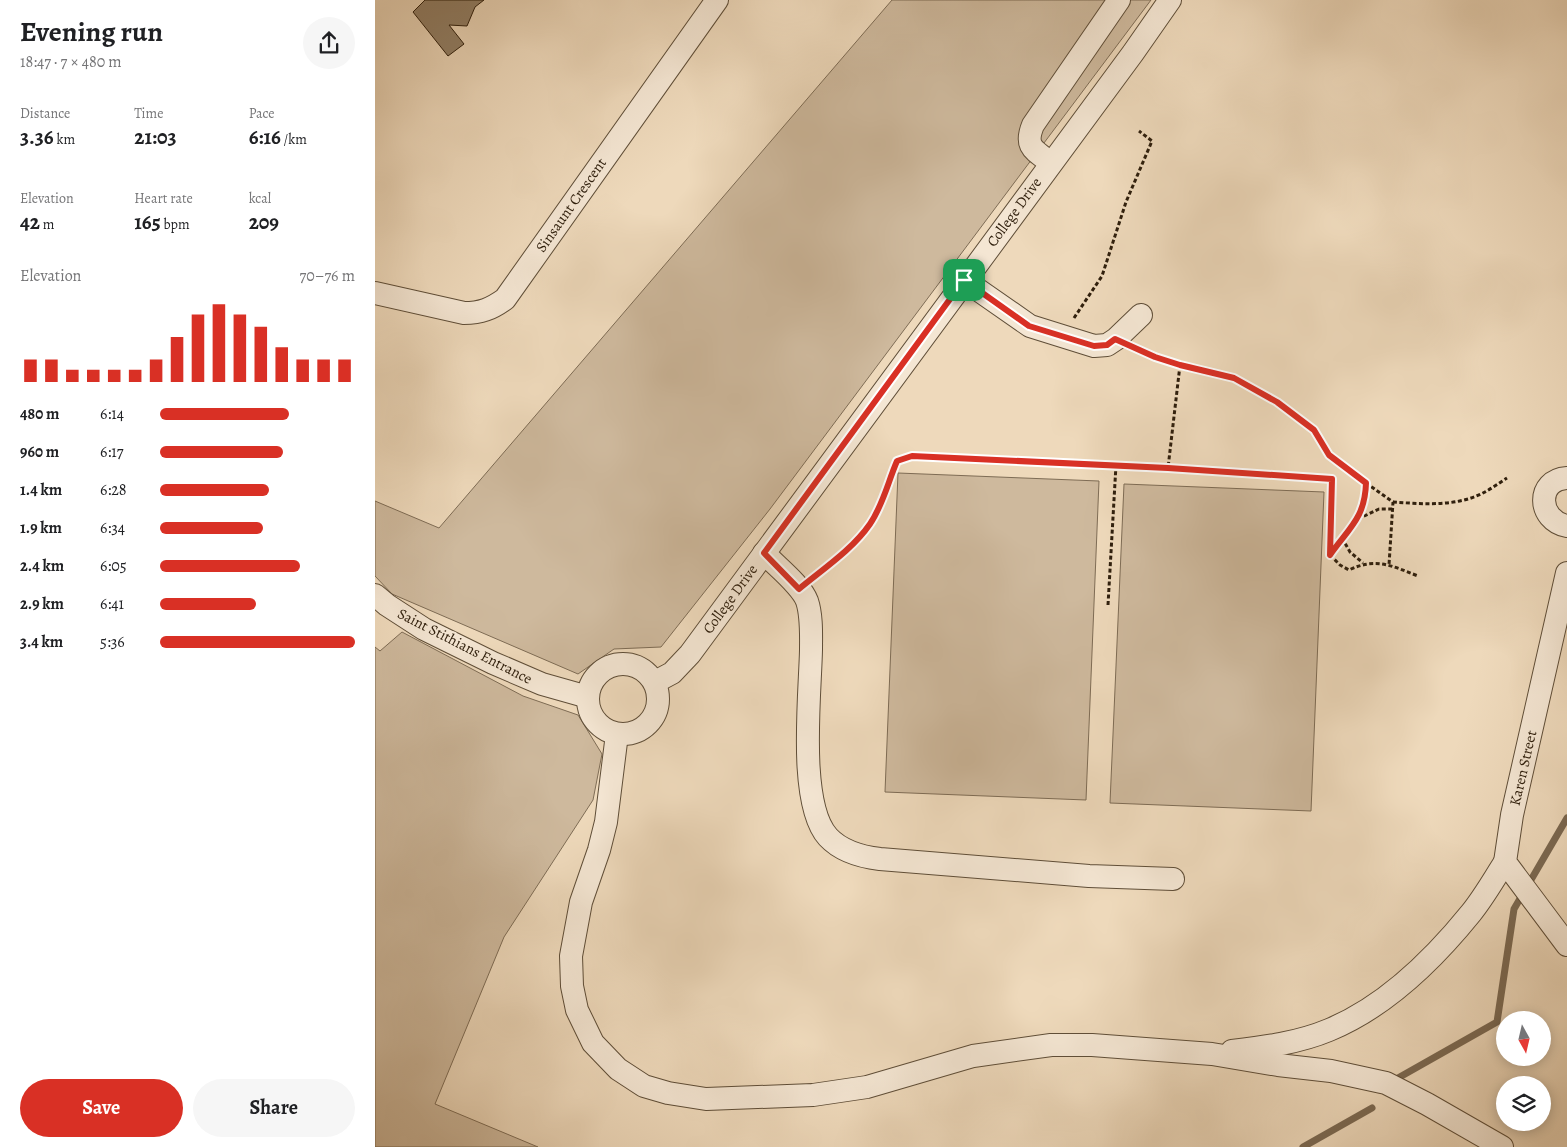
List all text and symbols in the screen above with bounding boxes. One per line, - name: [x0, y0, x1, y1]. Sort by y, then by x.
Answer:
- text: Evening run: [20, 13, 163, 51]
- button: share: [303, 17, 355, 69]
- text: 18:47 · 7 × 480 m: [20, 51, 122, 73]
- text: Distance: [20, 104, 70, 123]
- text: Time: [134, 104, 163, 123]
- text: Pace: [249, 104, 275, 123]
- text: 3.36: [20, 123, 54, 151]
- text: 21:03: [134, 123, 177, 151]
- text: 6:16: [249, 123, 281, 151]
- text: km: [54, 130, 75, 149]
- text: /km: [281, 130, 307, 149]
- street label: Sinsaunt Crescent: [531, 154, 611, 256]
- street label: College Drive: [982, 173, 1046, 251]
- text: Elevation: [20, 189, 74, 208]
- text: Heart rate: [134, 189, 193, 208]
- text: kcal: [249, 189, 271, 208]
- text: 42: [20, 208, 40, 236]
- text: 165: [134, 208, 161, 236]
- text: 209: [249, 208, 279, 236]
- text: m: [40, 215, 54, 234]
- text: bpm: [161, 215, 190, 234]
- pin: [943, 259, 985, 301]
- text: Elevation: [20, 265, 81, 287]
- text: 70–76 m: [299, 265, 355, 287]
- icon: arrive: [950, 266, 978, 294]
- text: 480 m: [20, 403, 59, 425]
- text: 6:14: [100, 403, 124, 425]
- text: 960 m: [20, 441, 59, 463]
- text: 6:17: [100, 441, 123, 463]
- text: 1.4 km: [20, 479, 62, 501]
- text: 6:28: [100, 479, 127, 501]
- text: 1.9 km: [20, 517, 62, 539]
- text: 6:34: [100, 517, 125, 539]
- text: 2.4 km: [20, 555, 64, 577]
- text: 6:05: [100, 555, 127, 577]
- street label: College Drive: [698, 560, 762, 638]
- text: 2.9 km: [20, 593, 64, 615]
- text: 6:41: [100, 593, 124, 615]
- street label: Saint Stithians Entrance: [394, 603, 536, 689]
- text: 3.4 km: [20, 631, 63, 653]
- text: 5:36: [100, 631, 125, 653]
- street label: Karen Street: [1505, 728, 1541, 808]
- north arrow: [1496, 1011, 1551, 1066]
- map controls: [1496, 1011, 1551, 1131]
- button: layers: [1496, 1076, 1551, 1131]
- button: Save: [20, 1079, 183, 1137]
- button: Share: [193, 1079, 355, 1137]

